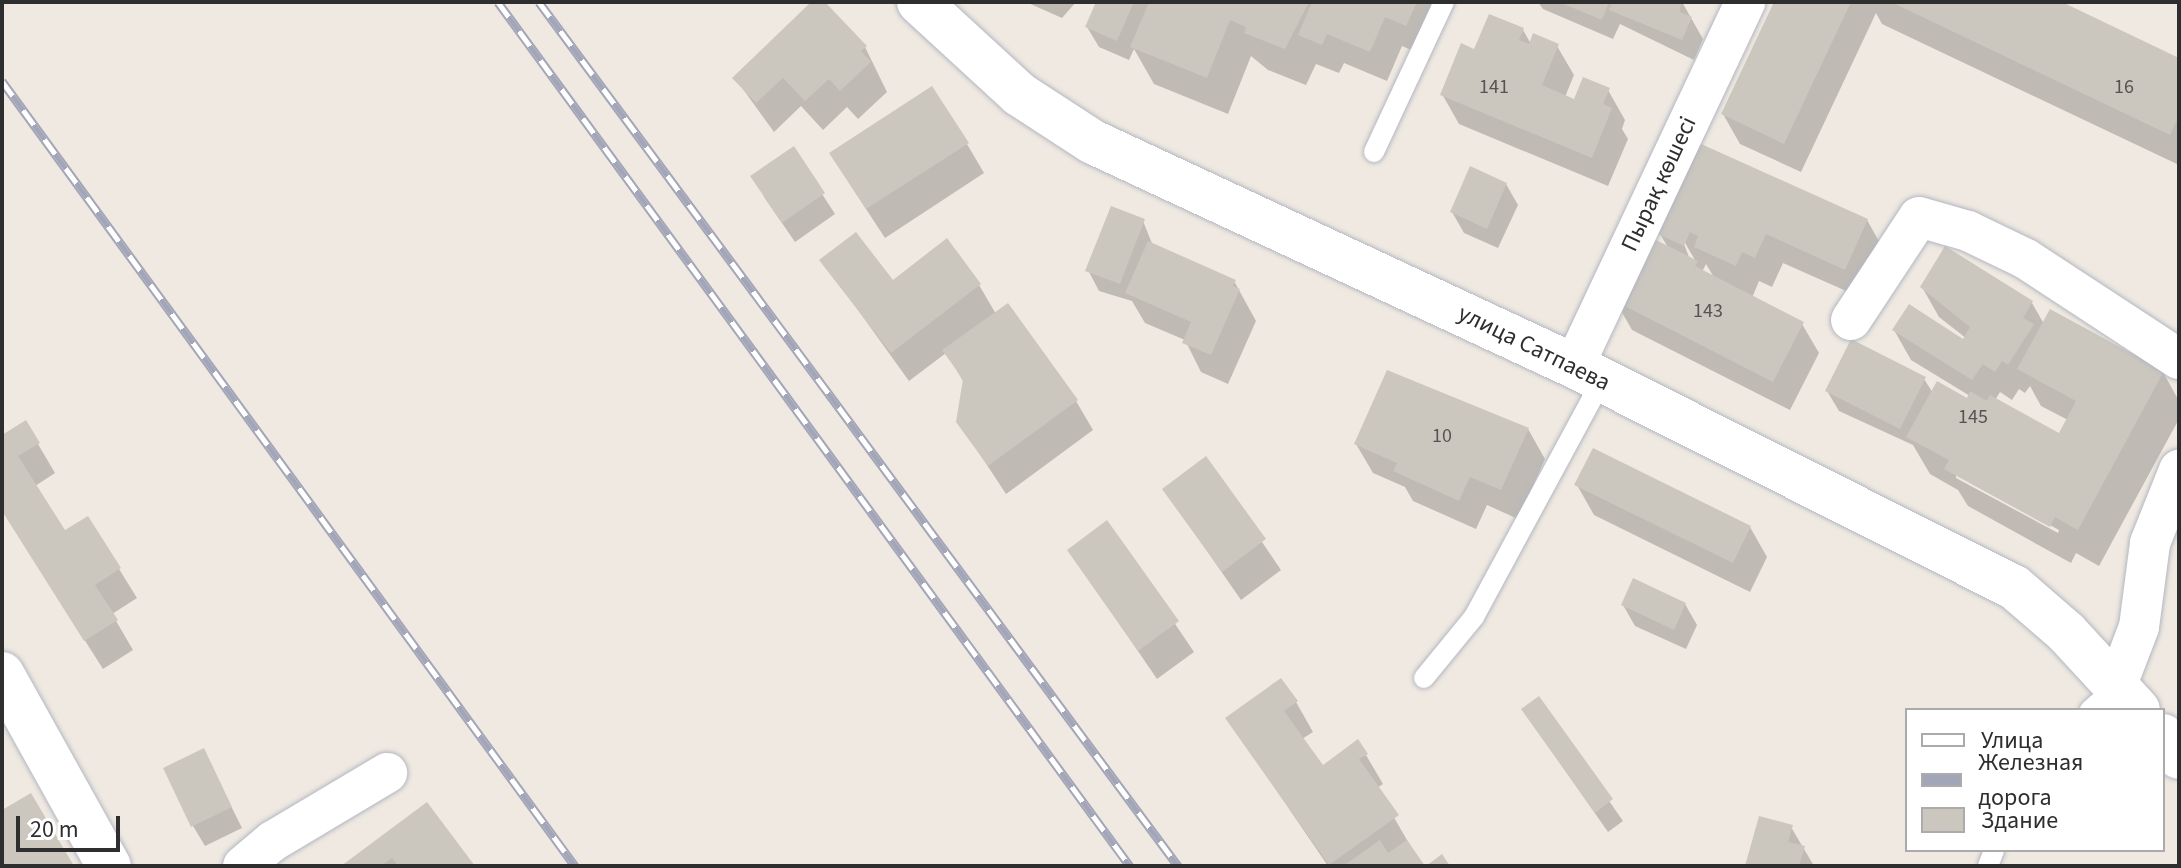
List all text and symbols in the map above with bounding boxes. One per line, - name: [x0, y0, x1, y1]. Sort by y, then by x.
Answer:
- house number: 141: [1479, 75, 1509, 99]
- house number: 16: [2114, 75, 2134, 99]
- street label: Пырақ көшесі: [1615, 112, 1703, 256]
- street label: улица Сатпаева: [1453, 299, 1615, 397]
- house number: 143: [1693, 299, 1723, 323]
- house number: 145: [1958, 405, 1988, 429]
- house number: 10: [1432, 424, 1452, 448]
- legend: [1905, 708, 2165, 852]
- text: Улица: [1981, 723, 2043, 758]
- text: Железная дорога: [1978, 745, 2083, 815]
- scale bar: [20, 800, 124, 850]
- text: Здание: [1981, 803, 2058, 838]
- text: 20 m: [30, 812, 79, 847]

